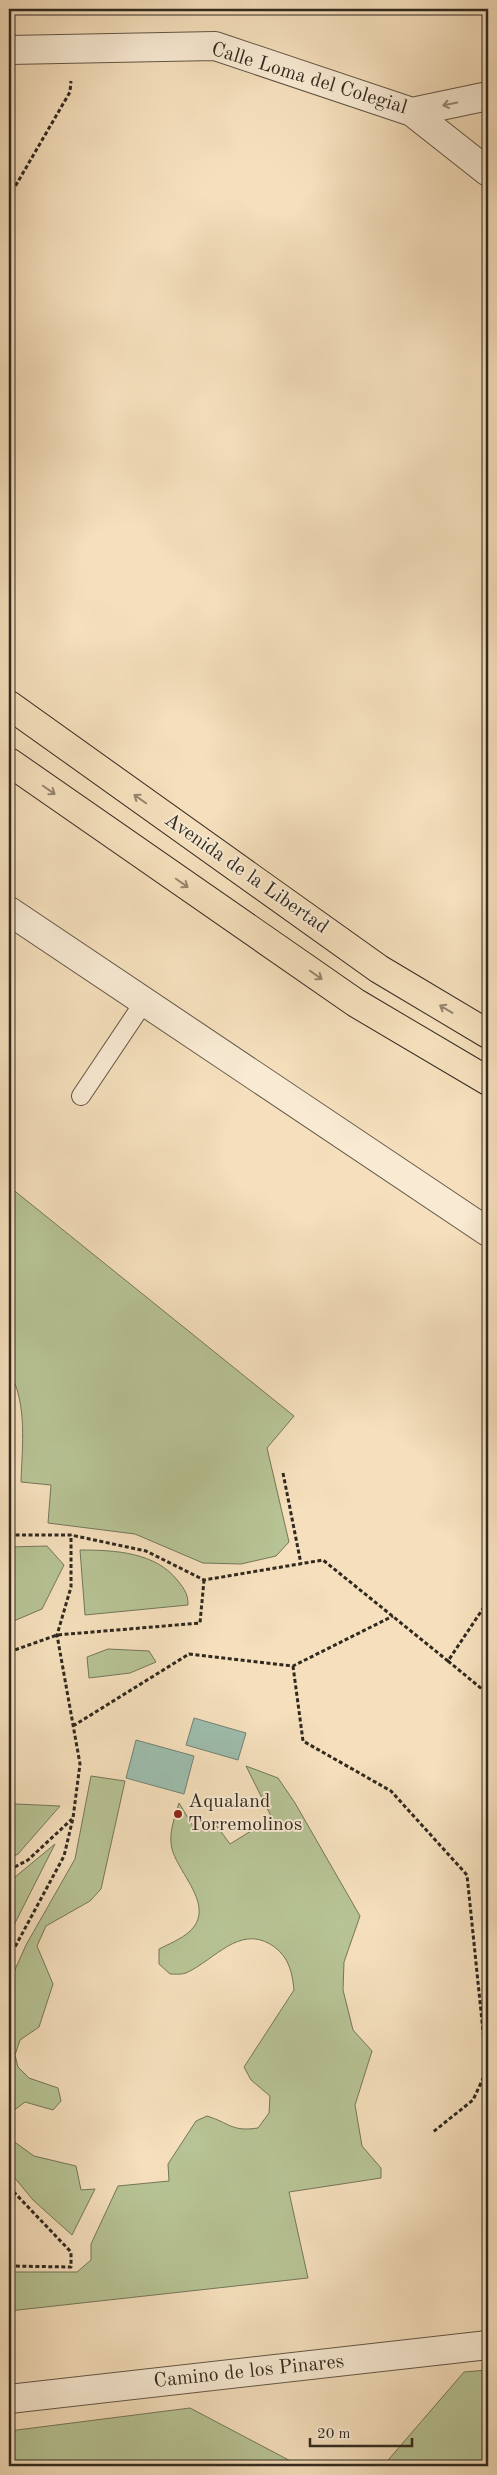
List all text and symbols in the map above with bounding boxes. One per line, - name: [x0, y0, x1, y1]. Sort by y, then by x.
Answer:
- street label: Calle Loma del Colegial: [209, 40, 409, 118]
- one-way arrow: [443, 100, 459, 109]
- one-way arrow: [42, 785, 56, 795]
- one-way arrow: [133, 793, 147, 804]
- street label: Avenida de la Libertad: [160, 810, 332, 938]
- one-way arrow: [175, 878, 189, 888]
- one-way arrow: [309, 970, 323, 980]
- one-way arrow: [440, 1004, 454, 1014]
- place label: Aqualand Torremolinos: [188, 1792, 302, 1835]
- marker: Aqualand Torremolinos: [172, 1808, 184, 1820]
- street label: Camino de los Pinares: [153, 2352, 345, 2392]
- scale bar: [310, 2415, 412, 2447]
- text: 20 m: [317, 2427, 351, 2442]

